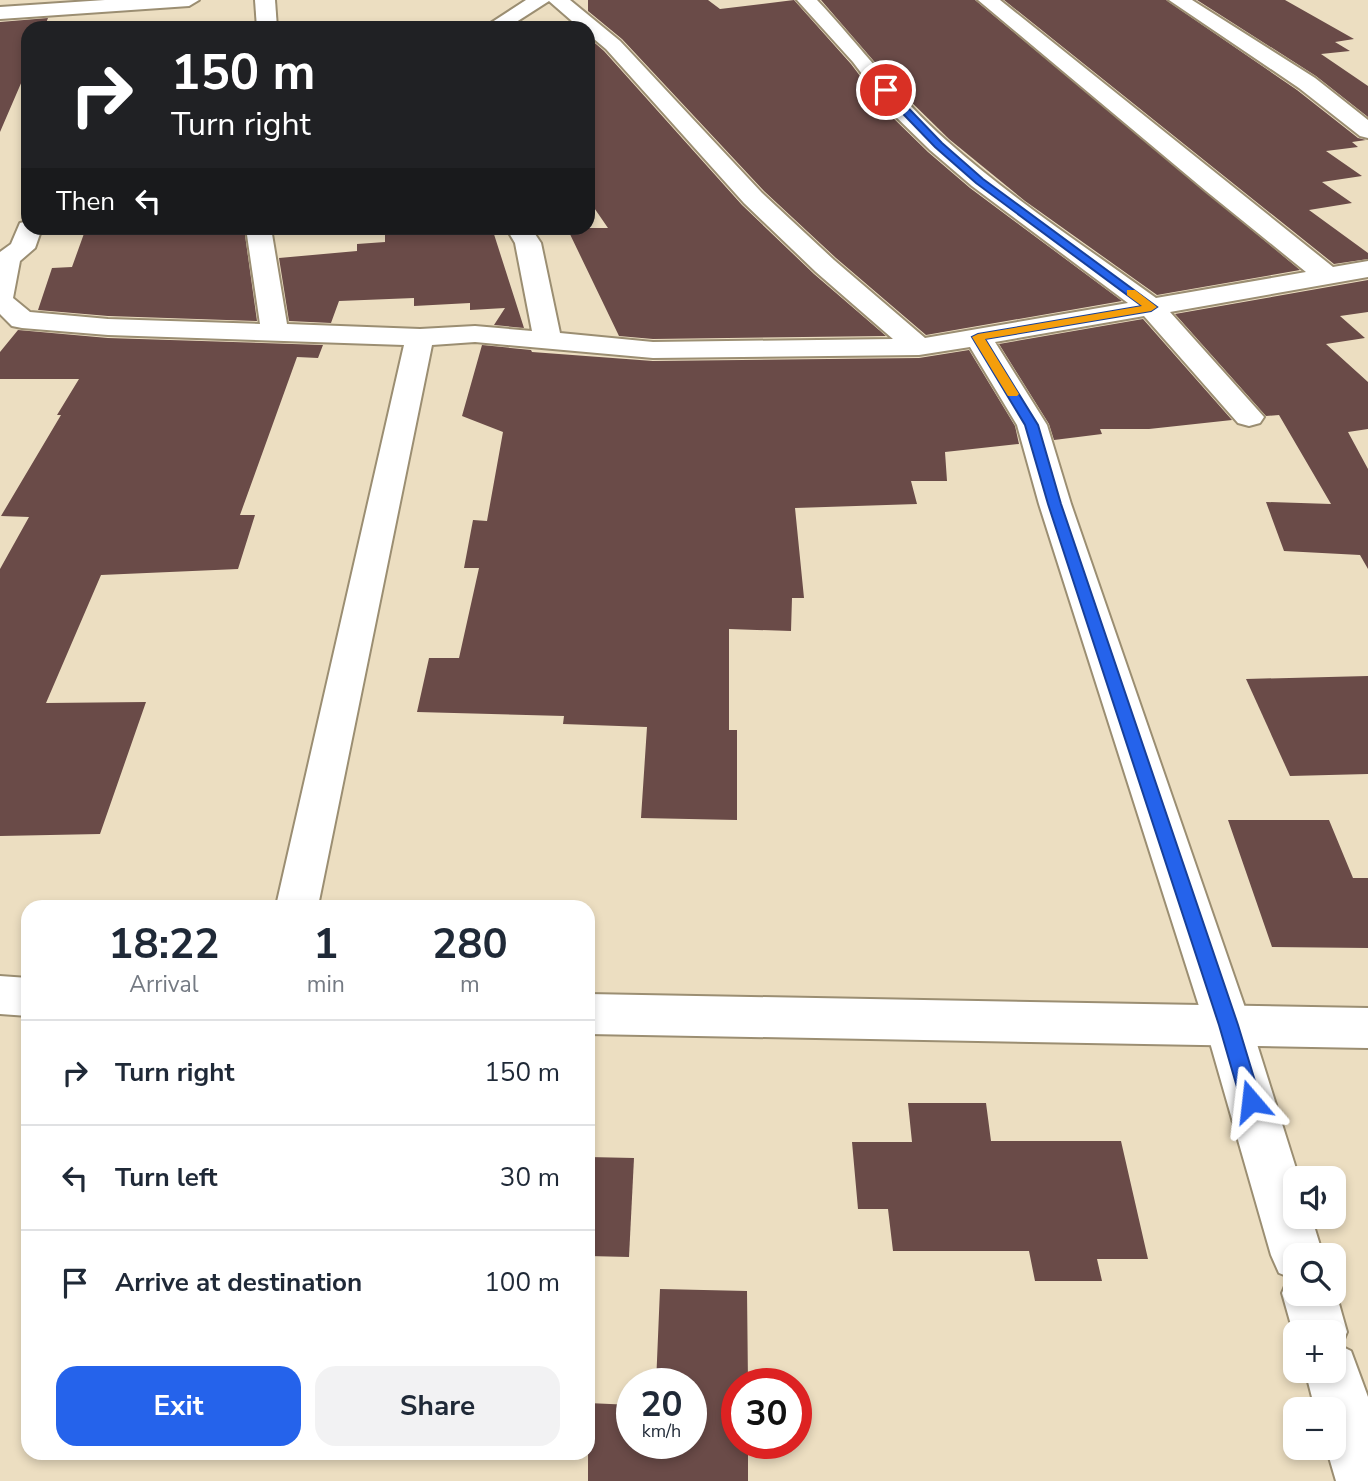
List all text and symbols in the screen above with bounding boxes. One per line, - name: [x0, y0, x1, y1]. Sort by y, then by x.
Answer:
- text: 150 m: [171, 39, 315, 106]
- icon: right: [56, 49, 147, 140]
- pin: [856, 60, 916, 120]
- icon: arrive: [867, 71, 905, 109]
- text: Turn right: [171, 103, 311, 146]
- icon: left: [129, 182, 167, 220]
- text: Then: [56, 184, 115, 219]
- text: 18:22: [108, 916, 219, 973]
- text: 1: [313, 916, 338, 973]
- text: 280: [432, 916, 508, 973]
- text: Arrival: [129, 969, 198, 1000]
- text: min: [307, 969, 345, 1000]
- text: m: [460, 969, 480, 1000]
- icon: right: [56, 1054, 94, 1092]
- text: Turn right: [115, 1055, 234, 1090]
- text: 150 m: [484, 1055, 560, 1090]
- position arrow: [1214, 1064, 1288, 1138]
- icon: left: [56, 1159, 94, 1197]
- text: Turn left: [115, 1160, 218, 1195]
- text: 30 m: [500, 1160, 560, 1195]
- map controls: [1283, 1166, 1346, 1460]
- button: sound: [1283, 1166, 1346, 1229]
- button: search: [1283, 1243, 1346, 1306]
- icon: arrive: [56, 1264, 94, 1302]
- text: Arrive at destination: [115, 1265, 362, 1300]
- text: 100 m: [484, 1265, 560, 1300]
- button: +: [1283, 1320, 1346, 1383]
- button: Exit: [56, 1366, 301, 1446]
- button: Share: [315, 1366, 560, 1446]
- speed limit sign: 30: [721, 1368, 812, 1459]
- text: 20: [640, 1381, 683, 1428]
- button: −: [1283, 1397, 1346, 1460]
- text: km/h: [642, 1419, 681, 1443]

